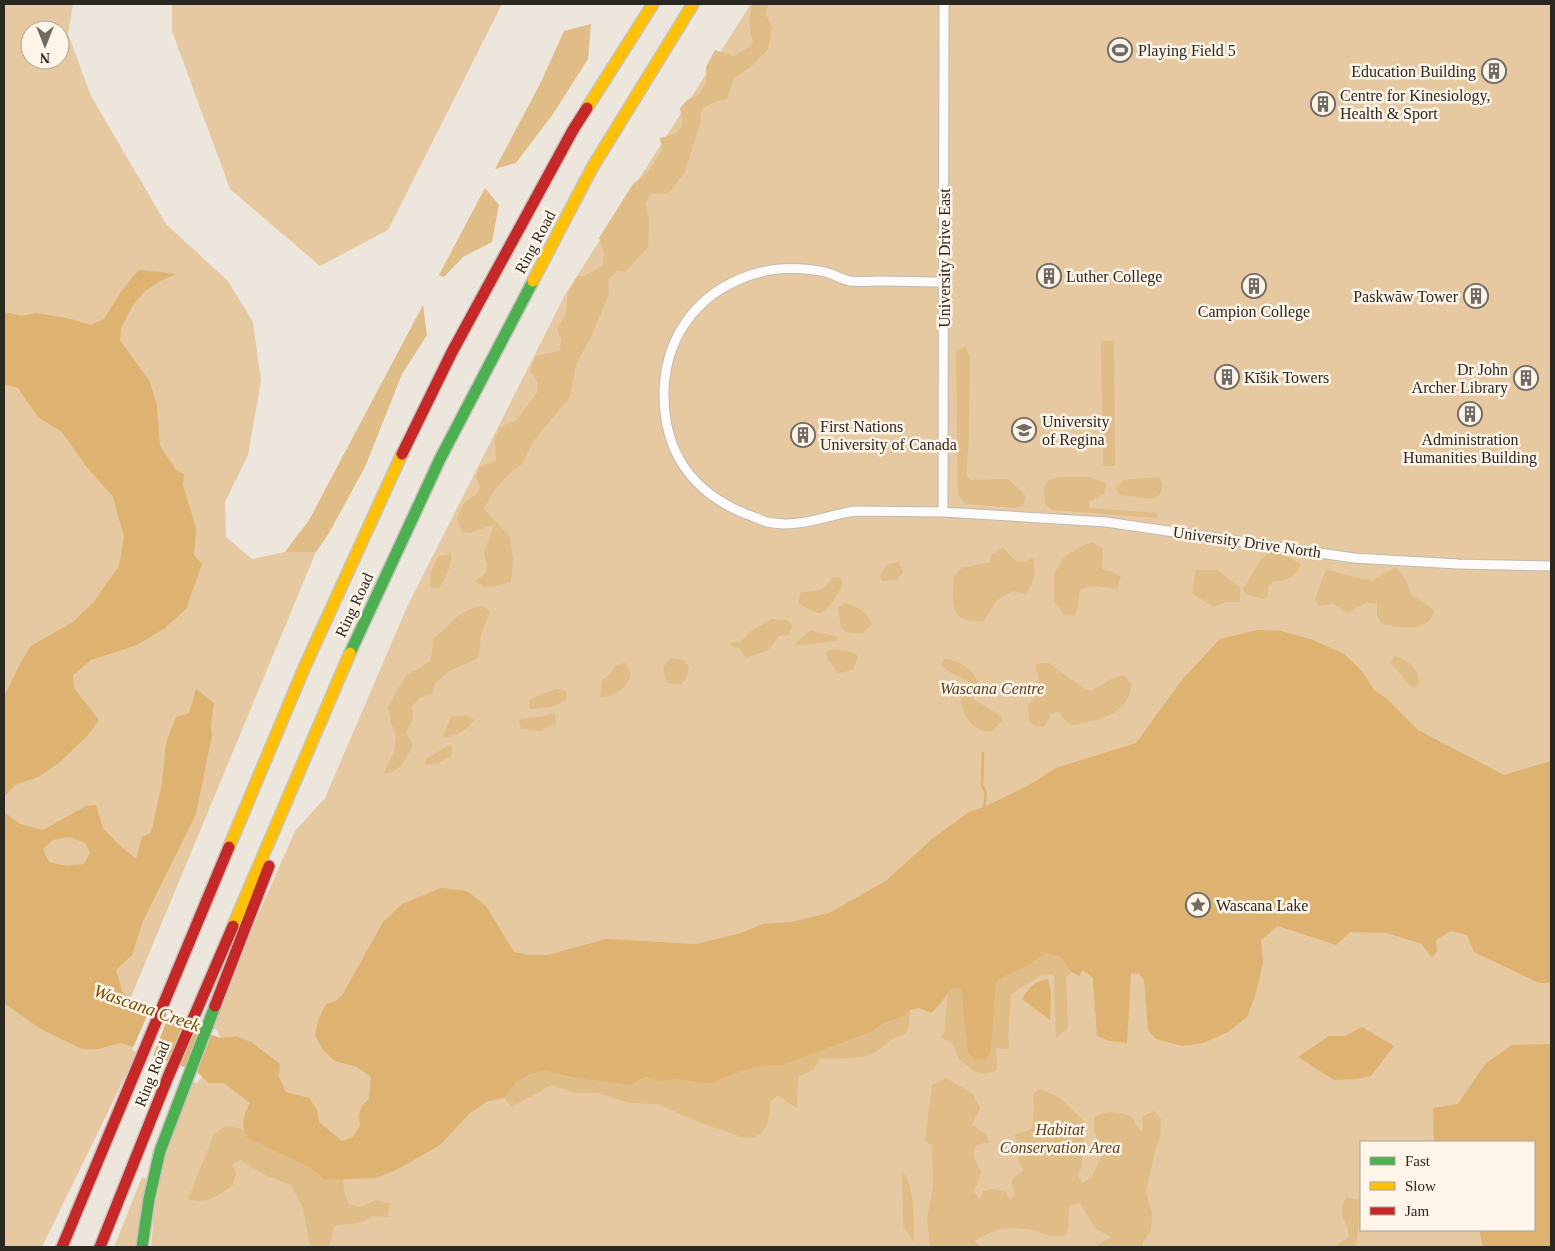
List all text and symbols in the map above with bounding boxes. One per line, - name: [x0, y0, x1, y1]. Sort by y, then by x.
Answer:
- north arrow: [20, 20, 70, 70]
- sports icon: Playing Field 5: [1107, 37, 1133, 63]
- place label: Playing Field 5: [1138, 42, 1236, 60]
- text: N: [40, 50, 50, 65]
- building icon: Education Building: [1481, 58, 1507, 84]
- place label: Education Building: [1351, 63, 1476, 81]
- place label: Centre for Kinesiology, Health & Sport: [1340, 87, 1490, 123]
- building icon: Centre for Kinesiology, Health & Sport: [1310, 91, 1336, 117]
- street label: University Drive East: [936, 188, 954, 328]
- street label: Ring Road: [511, 208, 560, 277]
- building icon: Luther College: [1036, 263, 1062, 289]
- place label: Luther College: [1066, 268, 1162, 286]
- building icon: Campion College: [1241, 273, 1267, 299]
- building icon: Paskwāw Tower: [1463, 283, 1489, 309]
- place label: Paskwāw Tower: [1353, 288, 1459, 305]
- place label: Campion College: [1198, 303, 1310, 321]
- place label: Dr John Archer Library: [1412, 361, 1508, 397]
- building icon: Kīšik Towers: [1214, 364, 1240, 390]
- building icon: Dr John Archer Library: [1513, 365, 1539, 391]
- place label: Kīšik Towers: [1244, 369, 1329, 386]
- building icon: Administration Humanities Building: [1457, 401, 1483, 427]
- place label: University of Regina: [1042, 413, 1110, 449]
- school or university icon: University of Regina: [1011, 417, 1037, 443]
- place label: First Nations University of Canada: [820, 418, 957, 454]
- building icon: First Nations University of Canada: [790, 422, 816, 448]
- place label: Administration Humanities Building: [1403, 431, 1537, 467]
- street label: University Drive North: [1172, 523, 1322, 562]
- street label: Ring Road: [332, 570, 377, 640]
- park label: Wascana Centre: [940, 680, 1044, 697]
- place icon: Wascana Lake: [1185, 892, 1211, 918]
- place label: Wascana Lake: [1216, 897, 1308, 914]
- water label: Wascana Creek: [91, 980, 204, 1036]
- street label: Ring Road: [131, 1039, 174, 1109]
- park label: Habitat Conservation Area: [1000, 1121, 1120, 1156]
- legend: [1360, 1141, 1535, 1231]
- text: Fast: [1405, 1153, 1431, 1169]
- text: Slow: [1405, 1178, 1436, 1194]
- text: Jam: [1405, 1203, 1429, 1219]

